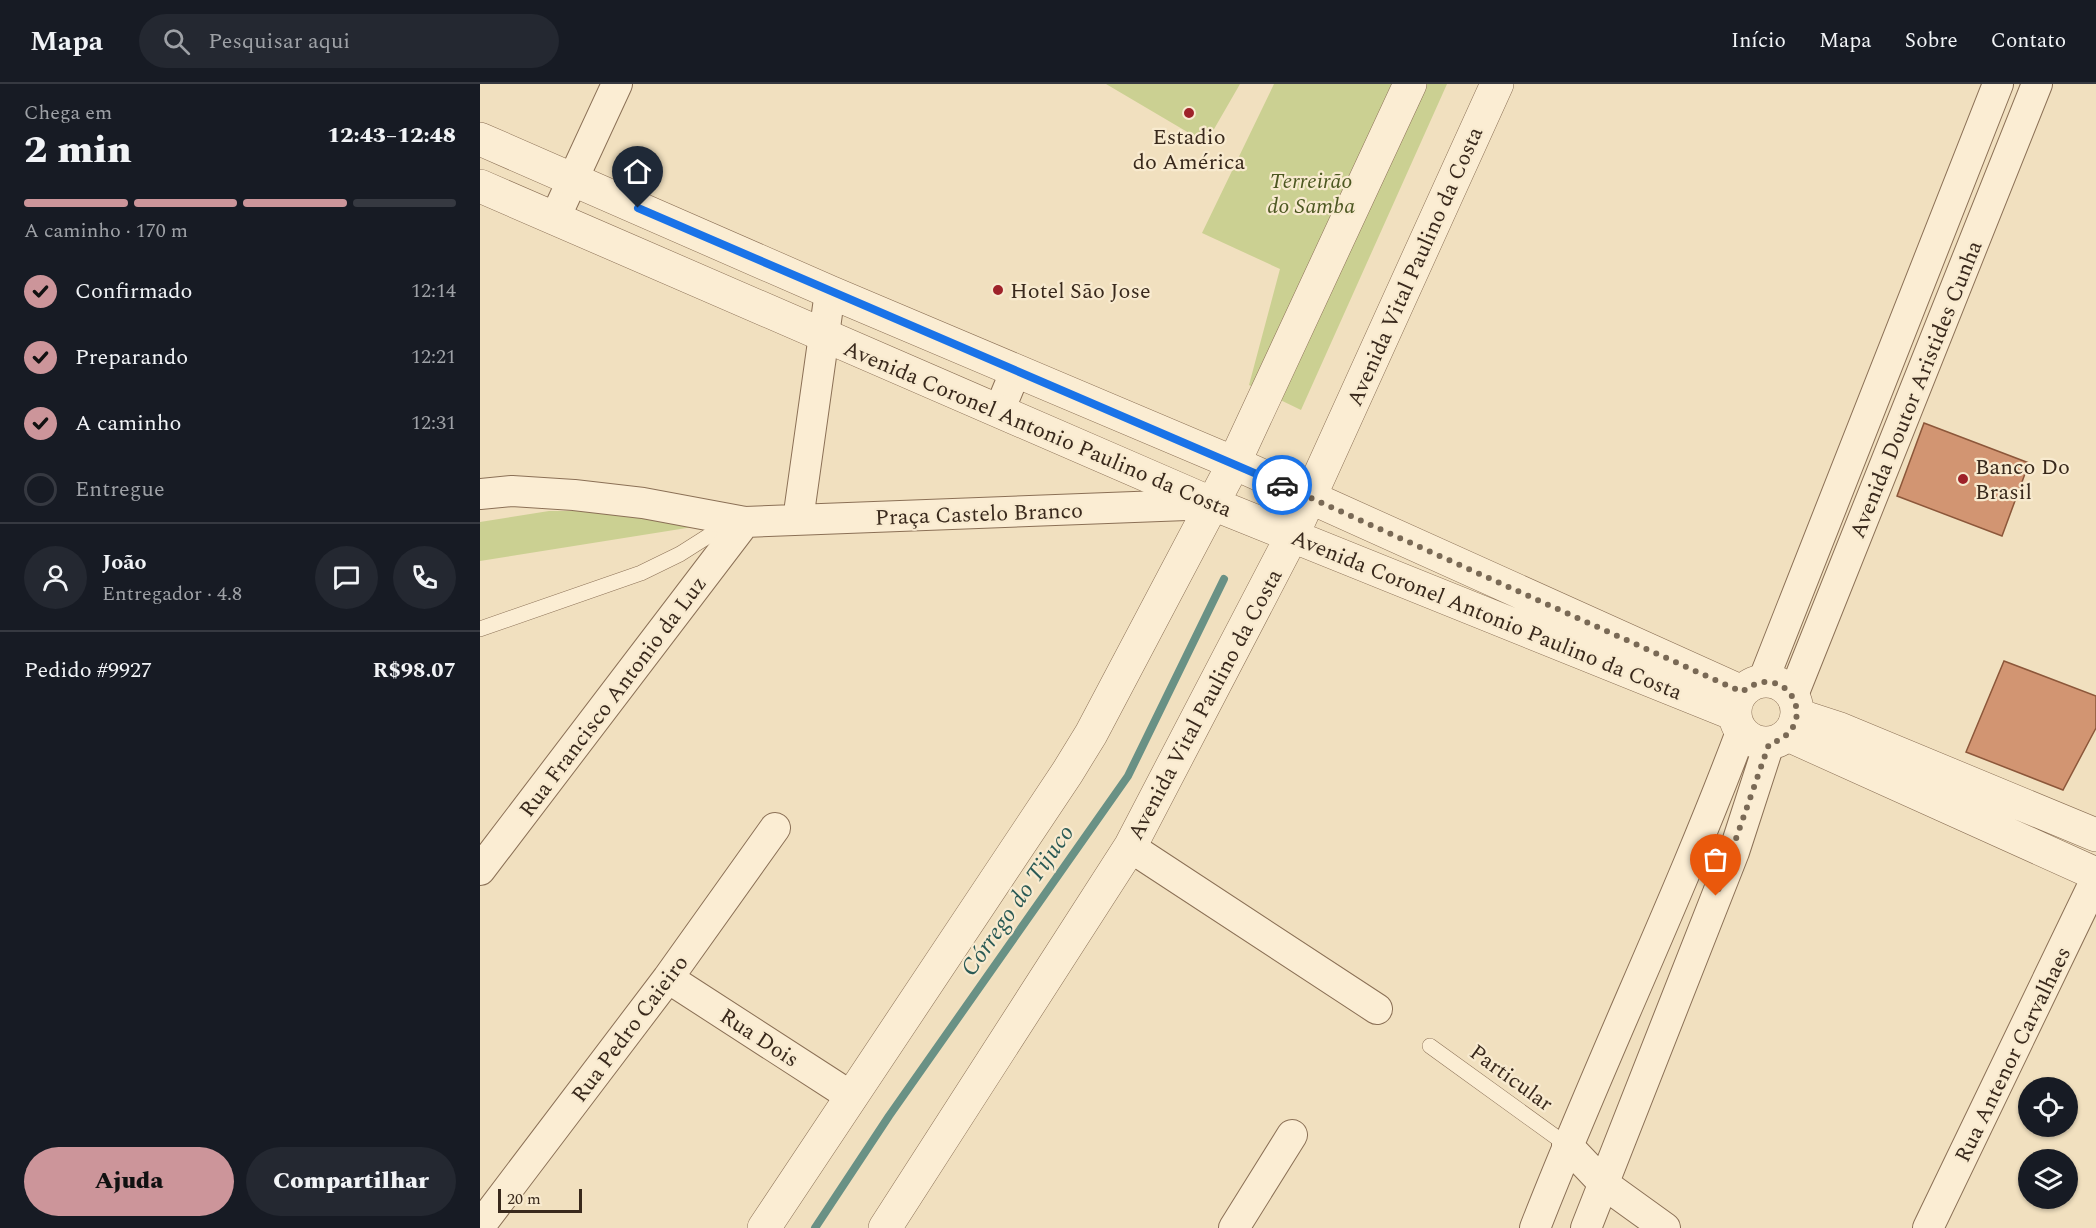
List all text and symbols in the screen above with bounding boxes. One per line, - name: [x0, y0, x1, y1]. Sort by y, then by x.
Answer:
- search box: [139, 14, 559, 68]
- text: Mapa: [30, 20, 103, 63]
- icon: search: [160, 25, 193, 58]
- text: Pesquisar aqui: [208, 25, 350, 58]
- text: Início: [1731, 25, 1786, 57]
- text: Mapa: [1819, 25, 1872, 57]
- text: Sobre: [1905, 25, 1958, 57]
- text: Contato: [1991, 25, 2066, 57]
- text: Chega em: [24, 98, 112, 128]
- marker: Estadio do América: [1182, 106, 1196, 120]
- text: 12:43–12:48: [327, 119, 456, 152]
- text: 2 min: [24, 121, 132, 180]
- place label: Estadio do América: [1133, 121, 1246, 179]
- street label: Avenida Vital Paulino da Costa: [1339, 121, 1492, 412]
- pin: [612, 146, 663, 208]
- icon: home: [621, 155, 654, 188]
- park label: Terreirão do Samba: [1267, 165, 1355, 223]
- text: A caminho · 170 m: [24, 216, 188, 246]
- street label: Avenida Doutor Aristides Cunha: [1841, 235, 1991, 544]
- icon: check: [24, 275, 57, 308]
- text: Confirmado: [75, 275, 192, 308]
- place label: Hotel São Jose: [1010, 275, 1151, 308]
- text: 12:14: [411, 276, 456, 306]
- marker: Hotel São Jose: [991, 283, 1005, 297]
- street label: Avenida Coronel Antonio Paulino da Costa: [838, 332, 1237, 527]
- icon: check: [24, 341, 57, 374]
- text: Preparando: [75, 341, 188, 374]
- text: 12:21: [411, 342, 456, 372]
- icon: check: [24, 407, 57, 440]
- text: A caminho: [75, 407, 181, 440]
- text: 12:31: [411, 408, 456, 438]
- place label: Banco Do Brasil: [1975, 451, 2070, 509]
- courier: [1252, 455, 1312, 515]
- icon: car: [1266, 469, 1299, 502]
- marker: Banco Do Brasil: [1956, 472, 1970, 486]
- text: Entregue: [75, 473, 165, 506]
- street label: Praça Castelo Branco: [875, 494, 1084, 535]
- street label: Avenida Coronel Antonio Paulino da Costa: [1286, 522, 1687, 709]
- button: person: [24, 546, 87, 609]
- text: João: [102, 546, 147, 579]
- button: chat: [315, 546, 378, 609]
- button: phone: [393, 546, 456, 609]
- street label: Avenida Vital Paulino da Costa: [1120, 563, 1291, 846]
- street label: Rua Francisco Antonio da Luz: [511, 569, 715, 825]
- text: Entregador · 4.8: [102, 579, 242, 609]
- text: Pedido #9927: [24, 654, 152, 687]
- text: R$98.07: [372, 654, 456, 687]
- water label: Córrego do Tijuco: [952, 817, 1084, 984]
- pin: [1690, 834, 1741, 896]
- icon: bag: [1699, 843, 1732, 876]
- street label: Rua Antenor Carvalhaes: [1947, 941, 2080, 1168]
- street label: Rua Pedro Caieiro: [564, 948, 697, 1110]
- street label: Rua Dois: [713, 1000, 805, 1076]
- street label: Particular: [1462, 1036, 1560, 1120]
- map controls: [2018, 1077, 2078, 1209]
- button: locate: [2018, 1077, 2078, 1137]
- button: Ajuda: [24, 1147, 234, 1216]
- button: Compartilhar: [246, 1147, 456, 1216]
- button: layers: [2018, 1149, 2078, 1209]
- scale bar: [498, 1186, 582, 1214]
- text: 20 m: [507, 1187, 541, 1211]

